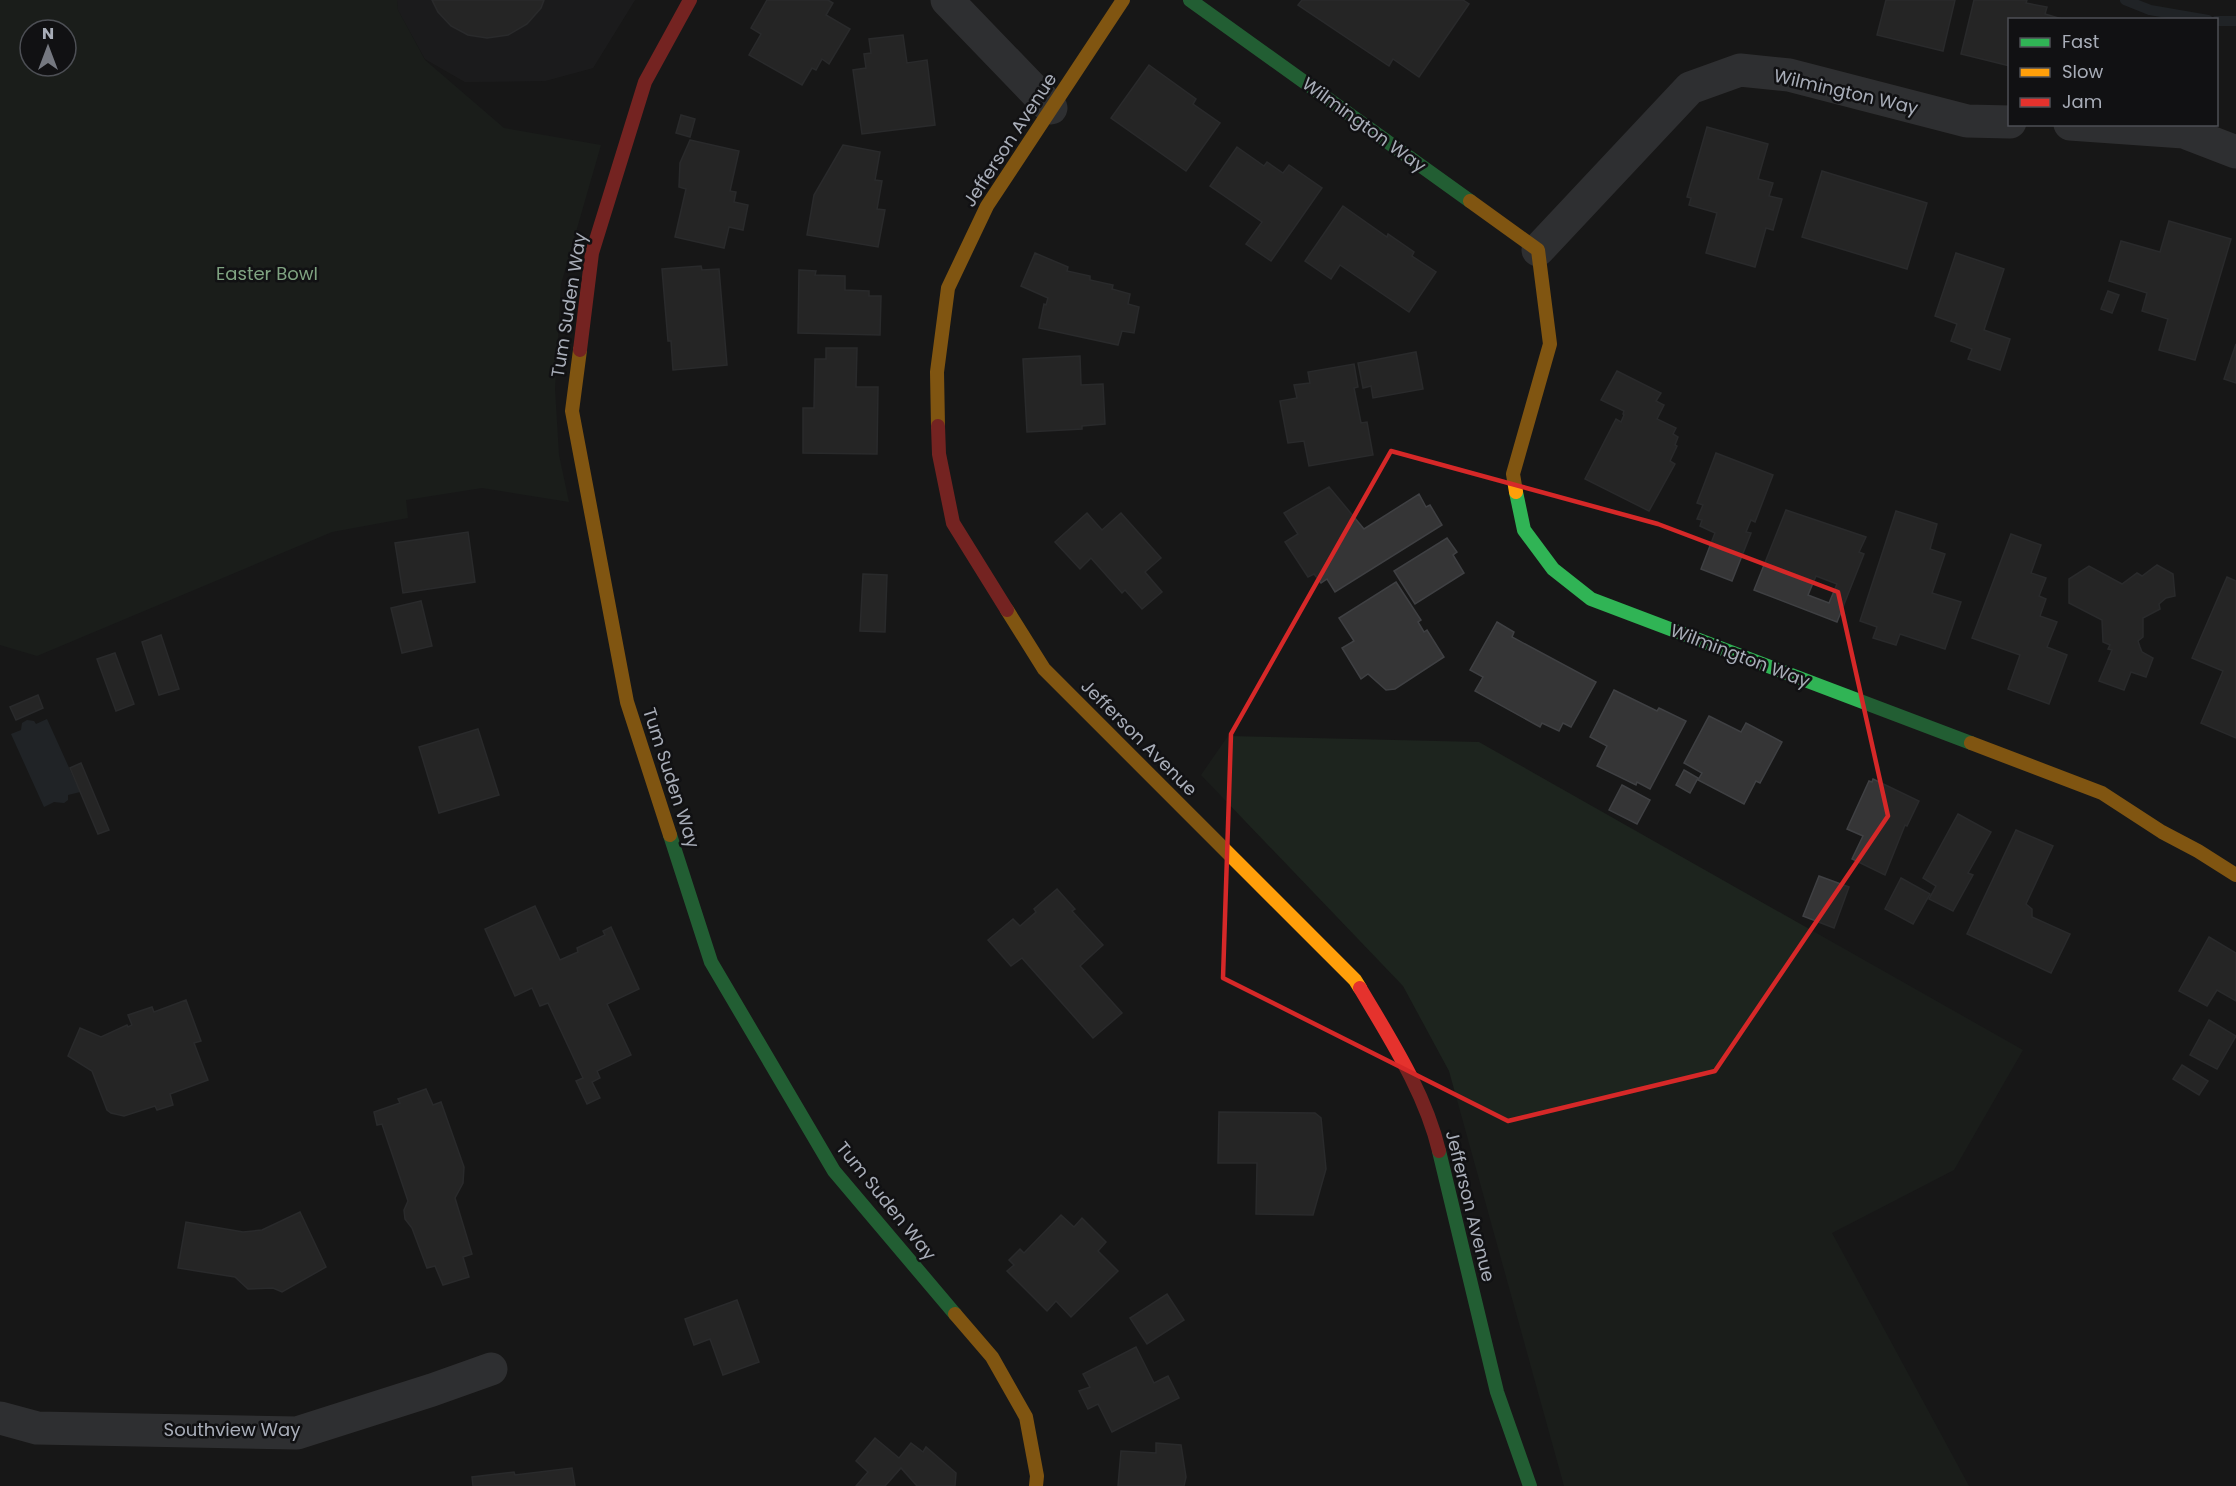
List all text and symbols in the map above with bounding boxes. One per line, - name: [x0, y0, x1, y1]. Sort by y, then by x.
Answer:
- north arrow: [18, 18, 78, 78]
- legend: [2008, 18, 2218, 126]
- text: N: [42, 22, 54, 45]
- text: Fast: [2062, 29, 2099, 54]
- text: Slow: [2062, 59, 2104, 84]
- street label: Wilmington Way: [1772, 63, 1921, 120]
- street label: Jefferson Avenue: [957, 68, 1062, 212]
- street label: Wilmington Way: [1297, 71, 1431, 178]
- text: Jam: [2062, 89, 2102, 114]
- street label: Tum Suden Way: [545, 231, 592, 379]
- park label: Easter Bowl: [216, 261, 318, 286]
- street label: Wilmington Way: [1667, 617, 1813, 694]
- street label: Jefferson Avenue: [1076, 674, 1203, 801]
- street label: Tum Suden Way: [637, 704, 706, 851]
- street label: Jefferson Avenue: [1440, 1128, 1501, 1284]
- street label: Tum Suden Way: [831, 1136, 942, 1265]
- street label: Southview Way: [164, 1417, 300, 1442]

